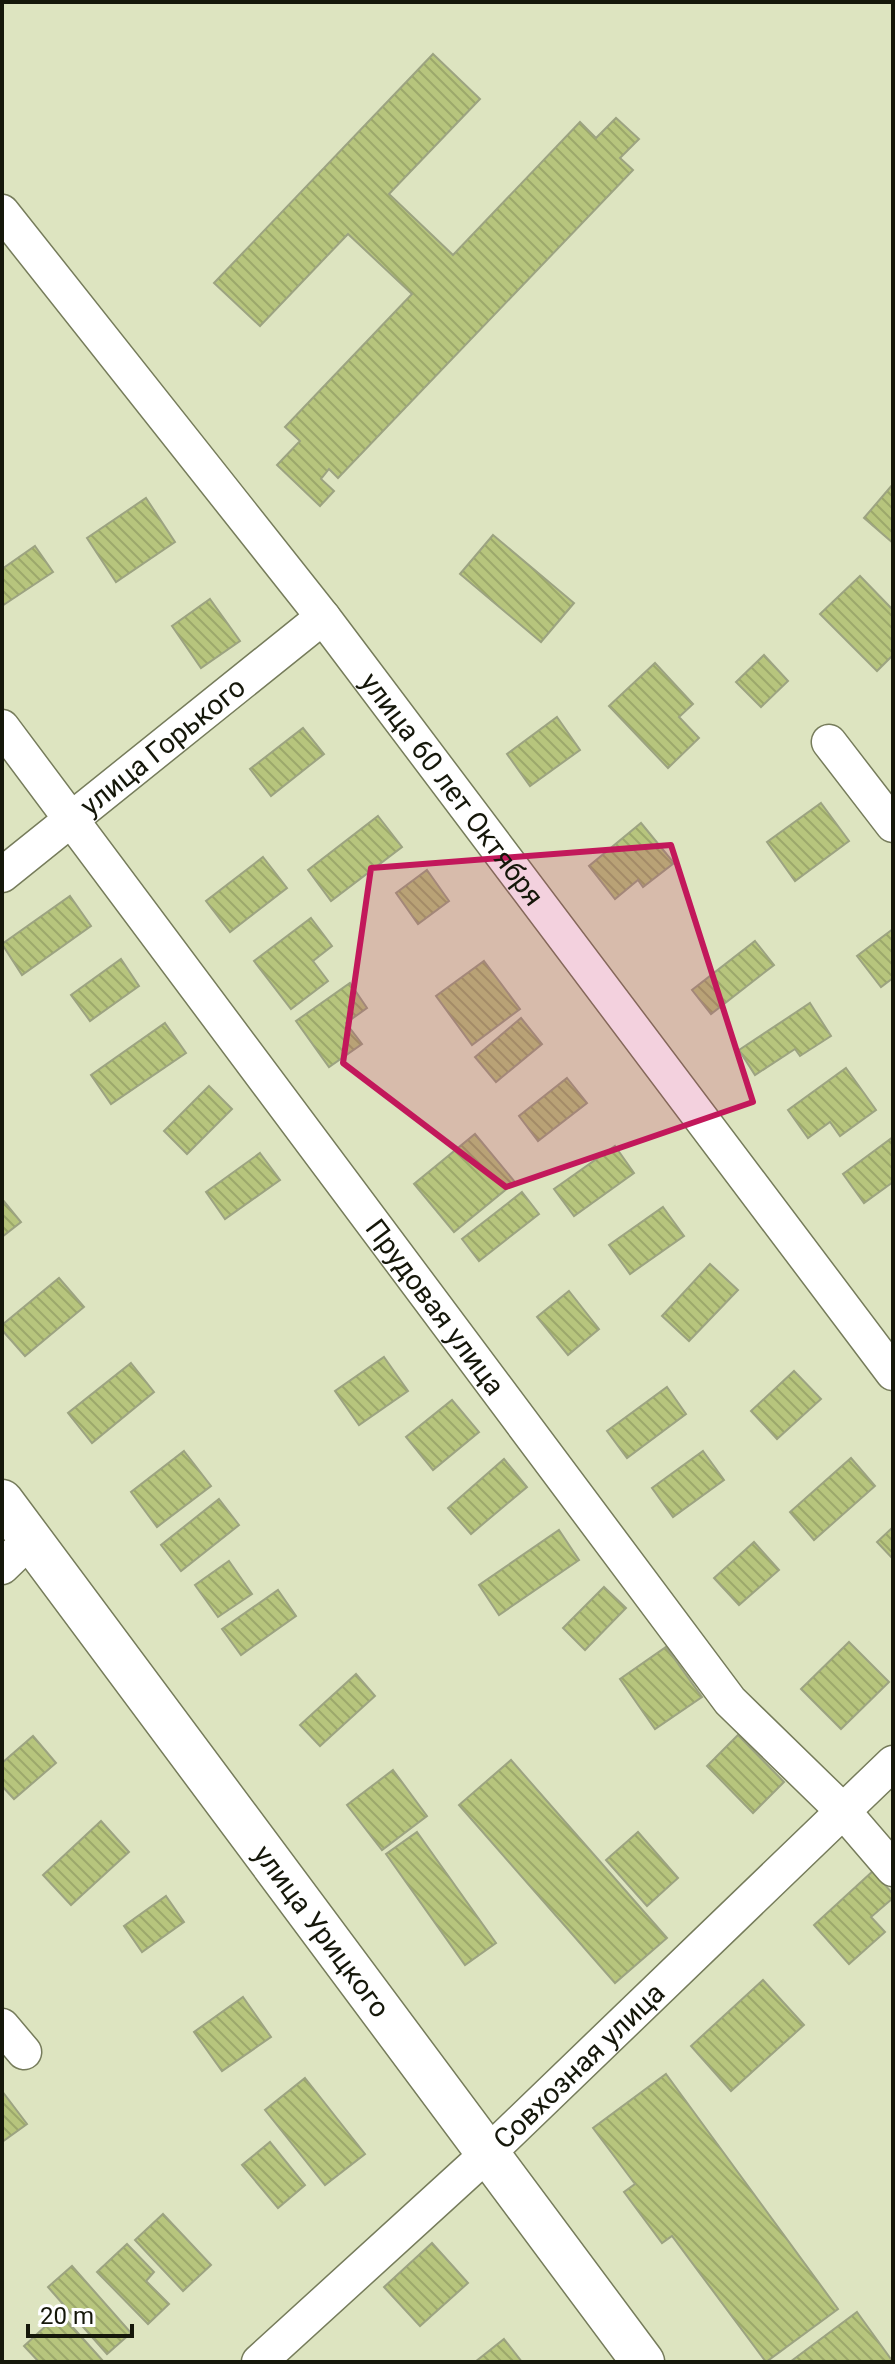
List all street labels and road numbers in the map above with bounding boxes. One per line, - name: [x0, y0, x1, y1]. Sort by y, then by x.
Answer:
- street label: улица 60 лет Октября: [354, 666, 551, 912]
- street label: улица Горького: [74, 670, 252, 822]
- street label: Прудовая улица: [359, 1213, 512, 1402]
- street label: улица Урицкого: [247, 1838, 397, 2024]
- street label: Совхозная улица: [487, 1976, 671, 2156]

